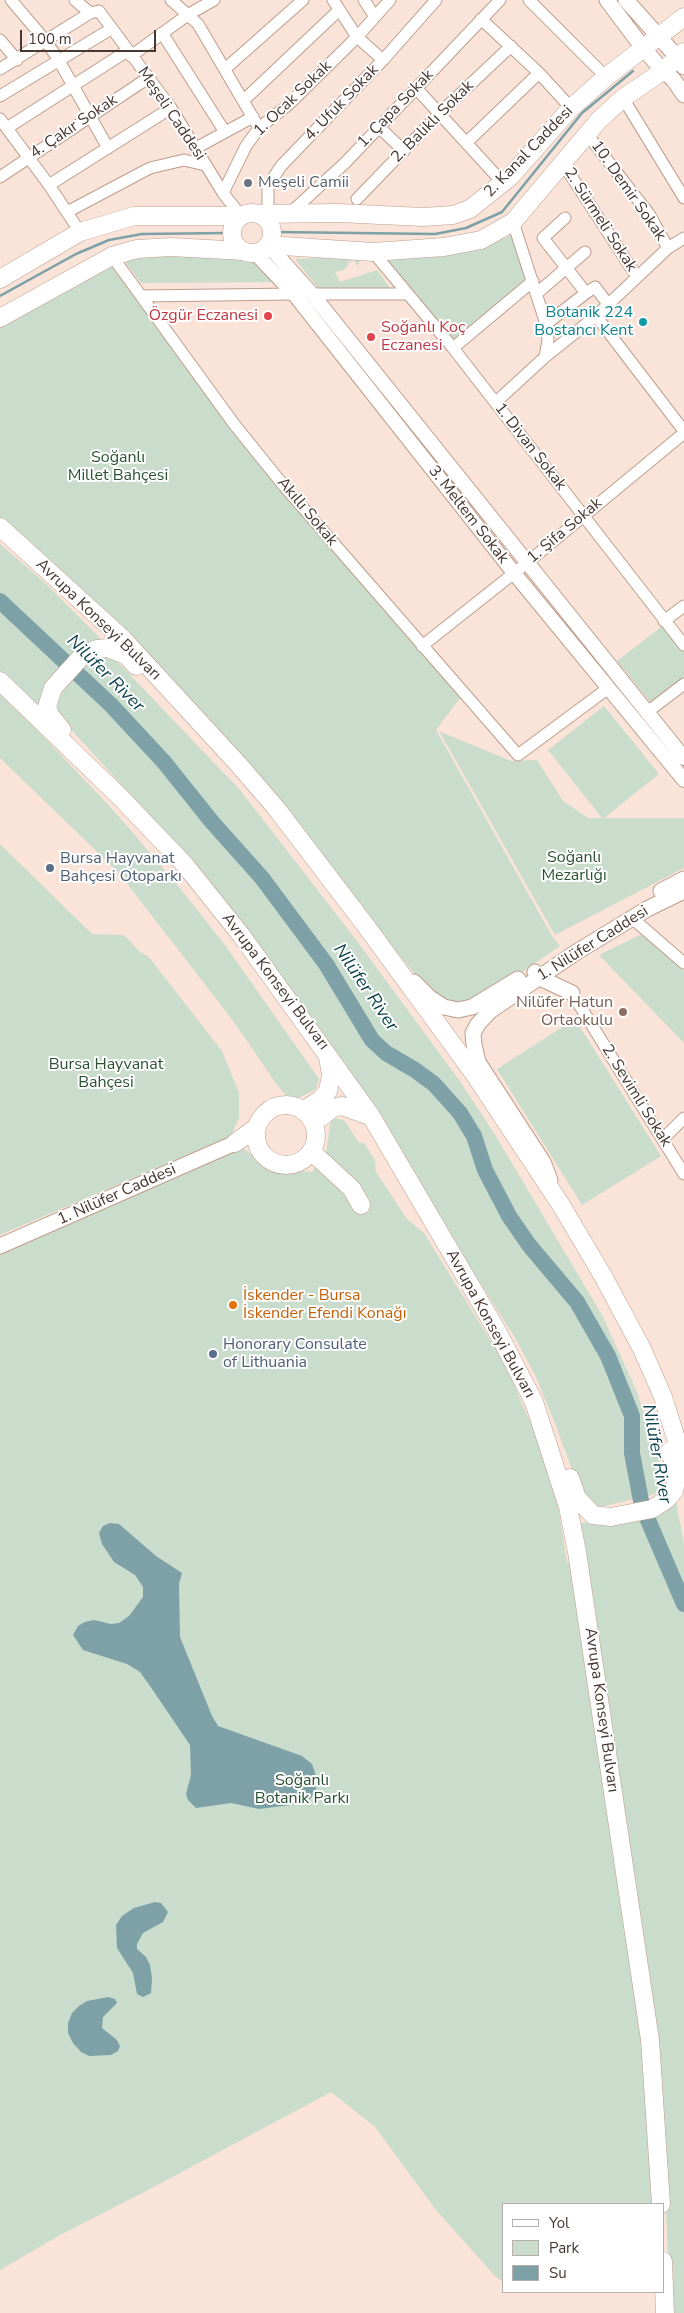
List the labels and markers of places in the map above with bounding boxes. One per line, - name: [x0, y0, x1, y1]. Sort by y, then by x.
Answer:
- place label: Meşeli Camii: [258, 173, 349, 193]
- marker: Meşeli Camii: [242, 177, 254, 189]
- place label: Botanik 224 Bostancı Kent: [534, 303, 633, 341]
- place label: Özgür Eczanesi: [149, 306, 258, 326]
- marker: Özgür Eczanesi: [262, 310, 274, 322]
- marker: Botanik 224 Bostancı Kent: [637, 316, 649, 328]
- place label: Soğanlı Koç Eczanesi: [381, 318, 465, 356]
- marker: Soğanlı Koç Eczanesi: [365, 331, 377, 343]
- place label: Bursa Hayvanat Bahçesi Otoparkı: [60, 849, 182, 887]
- marker: Bursa Hayvanat Bahçesi Otoparkı: [44, 862, 56, 874]
- place label: Nilüfer Hatun Ortaokulu: [516, 993, 613, 1031]
- marker: Nilüfer Hatun Ortaokulu: [617, 1006, 629, 1018]
- place label: İskender - Bursa İskender Efendi Konağı: [243, 1286, 406, 1324]
- marker: İskender - Bursa İskender Efendi Konağı: [227, 1299, 239, 1311]
- place label: Honorary Consulate of Lithuania: [223, 1335, 367, 1373]
- marker: Honorary Consulate of Lithuania: [207, 1348, 219, 1360]

